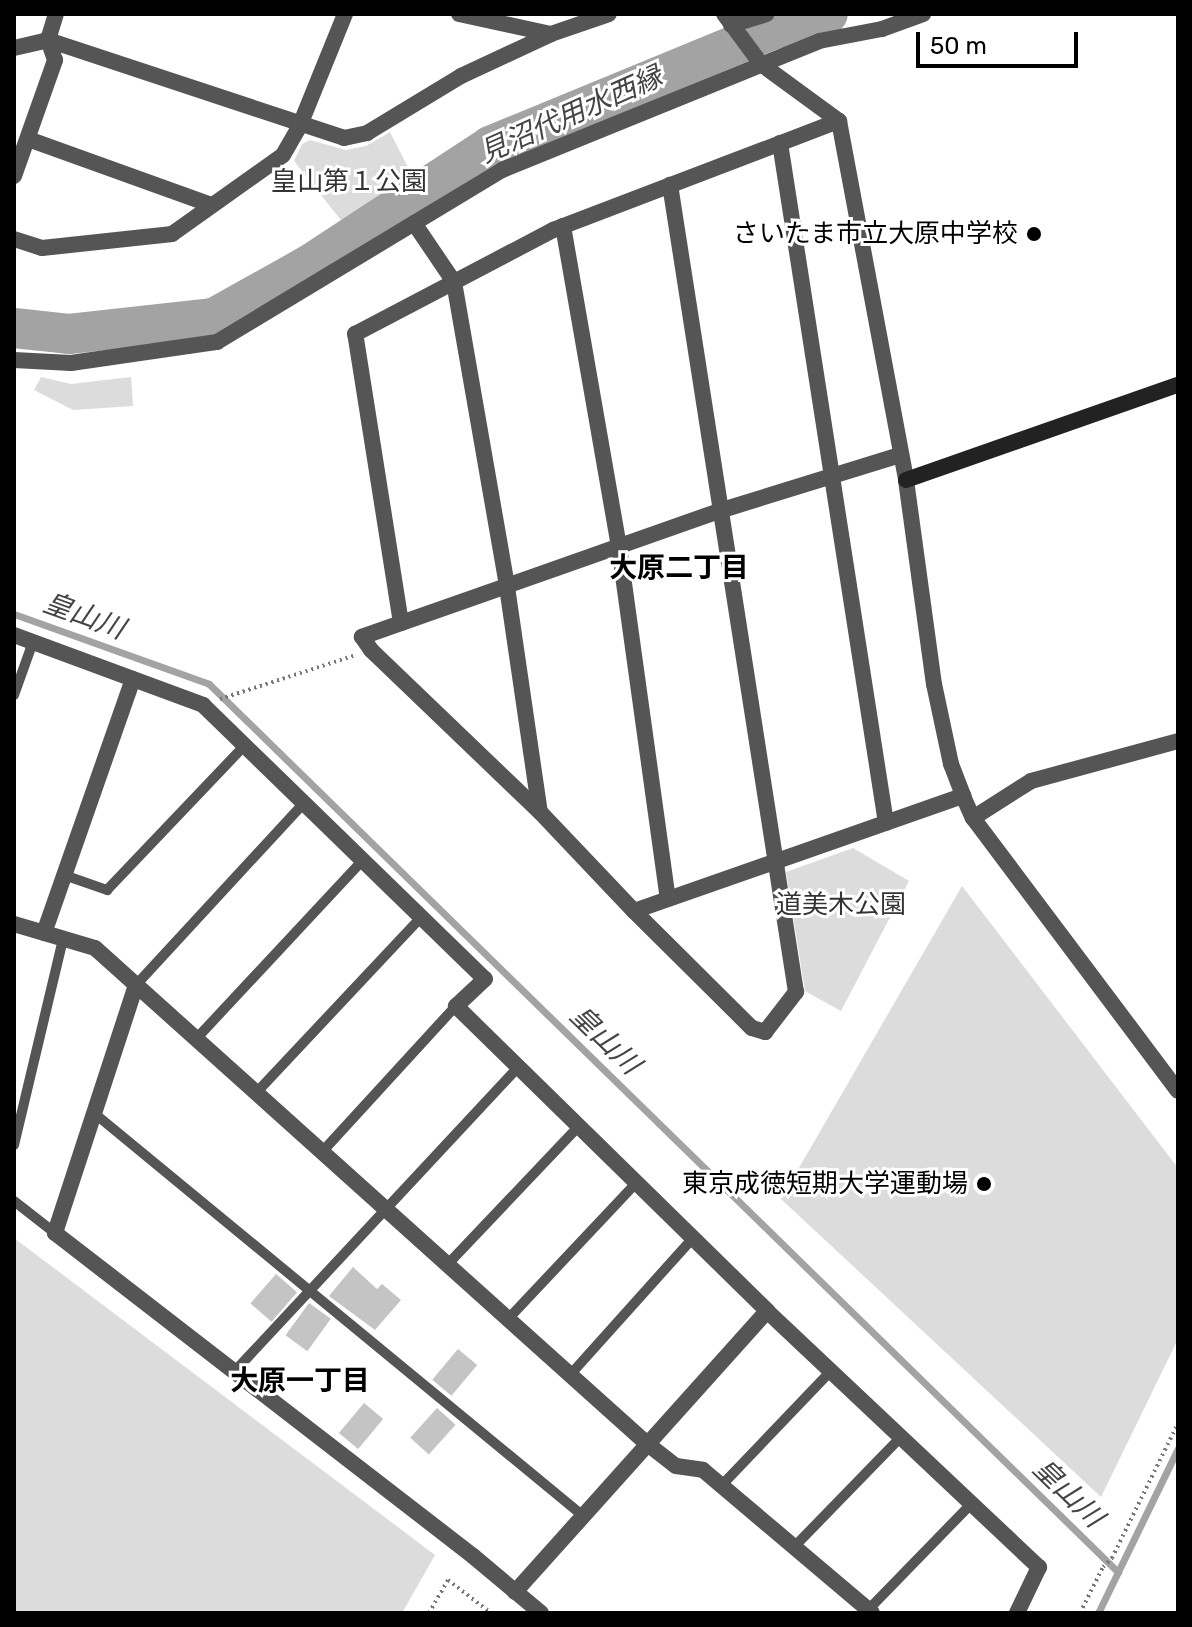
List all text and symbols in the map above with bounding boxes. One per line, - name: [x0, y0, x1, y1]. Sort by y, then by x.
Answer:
- scale bar: [920, 16, 1082, 66]
- text: 50 m: [930, 32, 987, 60]
- water label: 見沼代用水西縁: [475, 60, 667, 170]
- park label: 皇山第１公園: [271, 166, 427, 198]
- place label: さいたま市立大原中学校: [732, 218, 1018, 250]
- marker: さいたま市立大原中学校: [1025, 225, 1043, 243]
- district label: 大原二丁目: [609, 551, 749, 585]
- water label: 皇山川: [39, 586, 129, 646]
- park label: 道美木公園: [776, 889, 906, 921]
- water label: 皇山川: [563, 999, 647, 1081]
- place label: 東京成徳短期大学運動場: [682, 1168, 968, 1200]
- marker: 東京成徳短期大学運動場: [975, 1175, 993, 1193]
- district label: 大原一丁目: [230, 1364, 370, 1398]
- water label: 皇山川: [1026, 1452, 1110, 1534]

